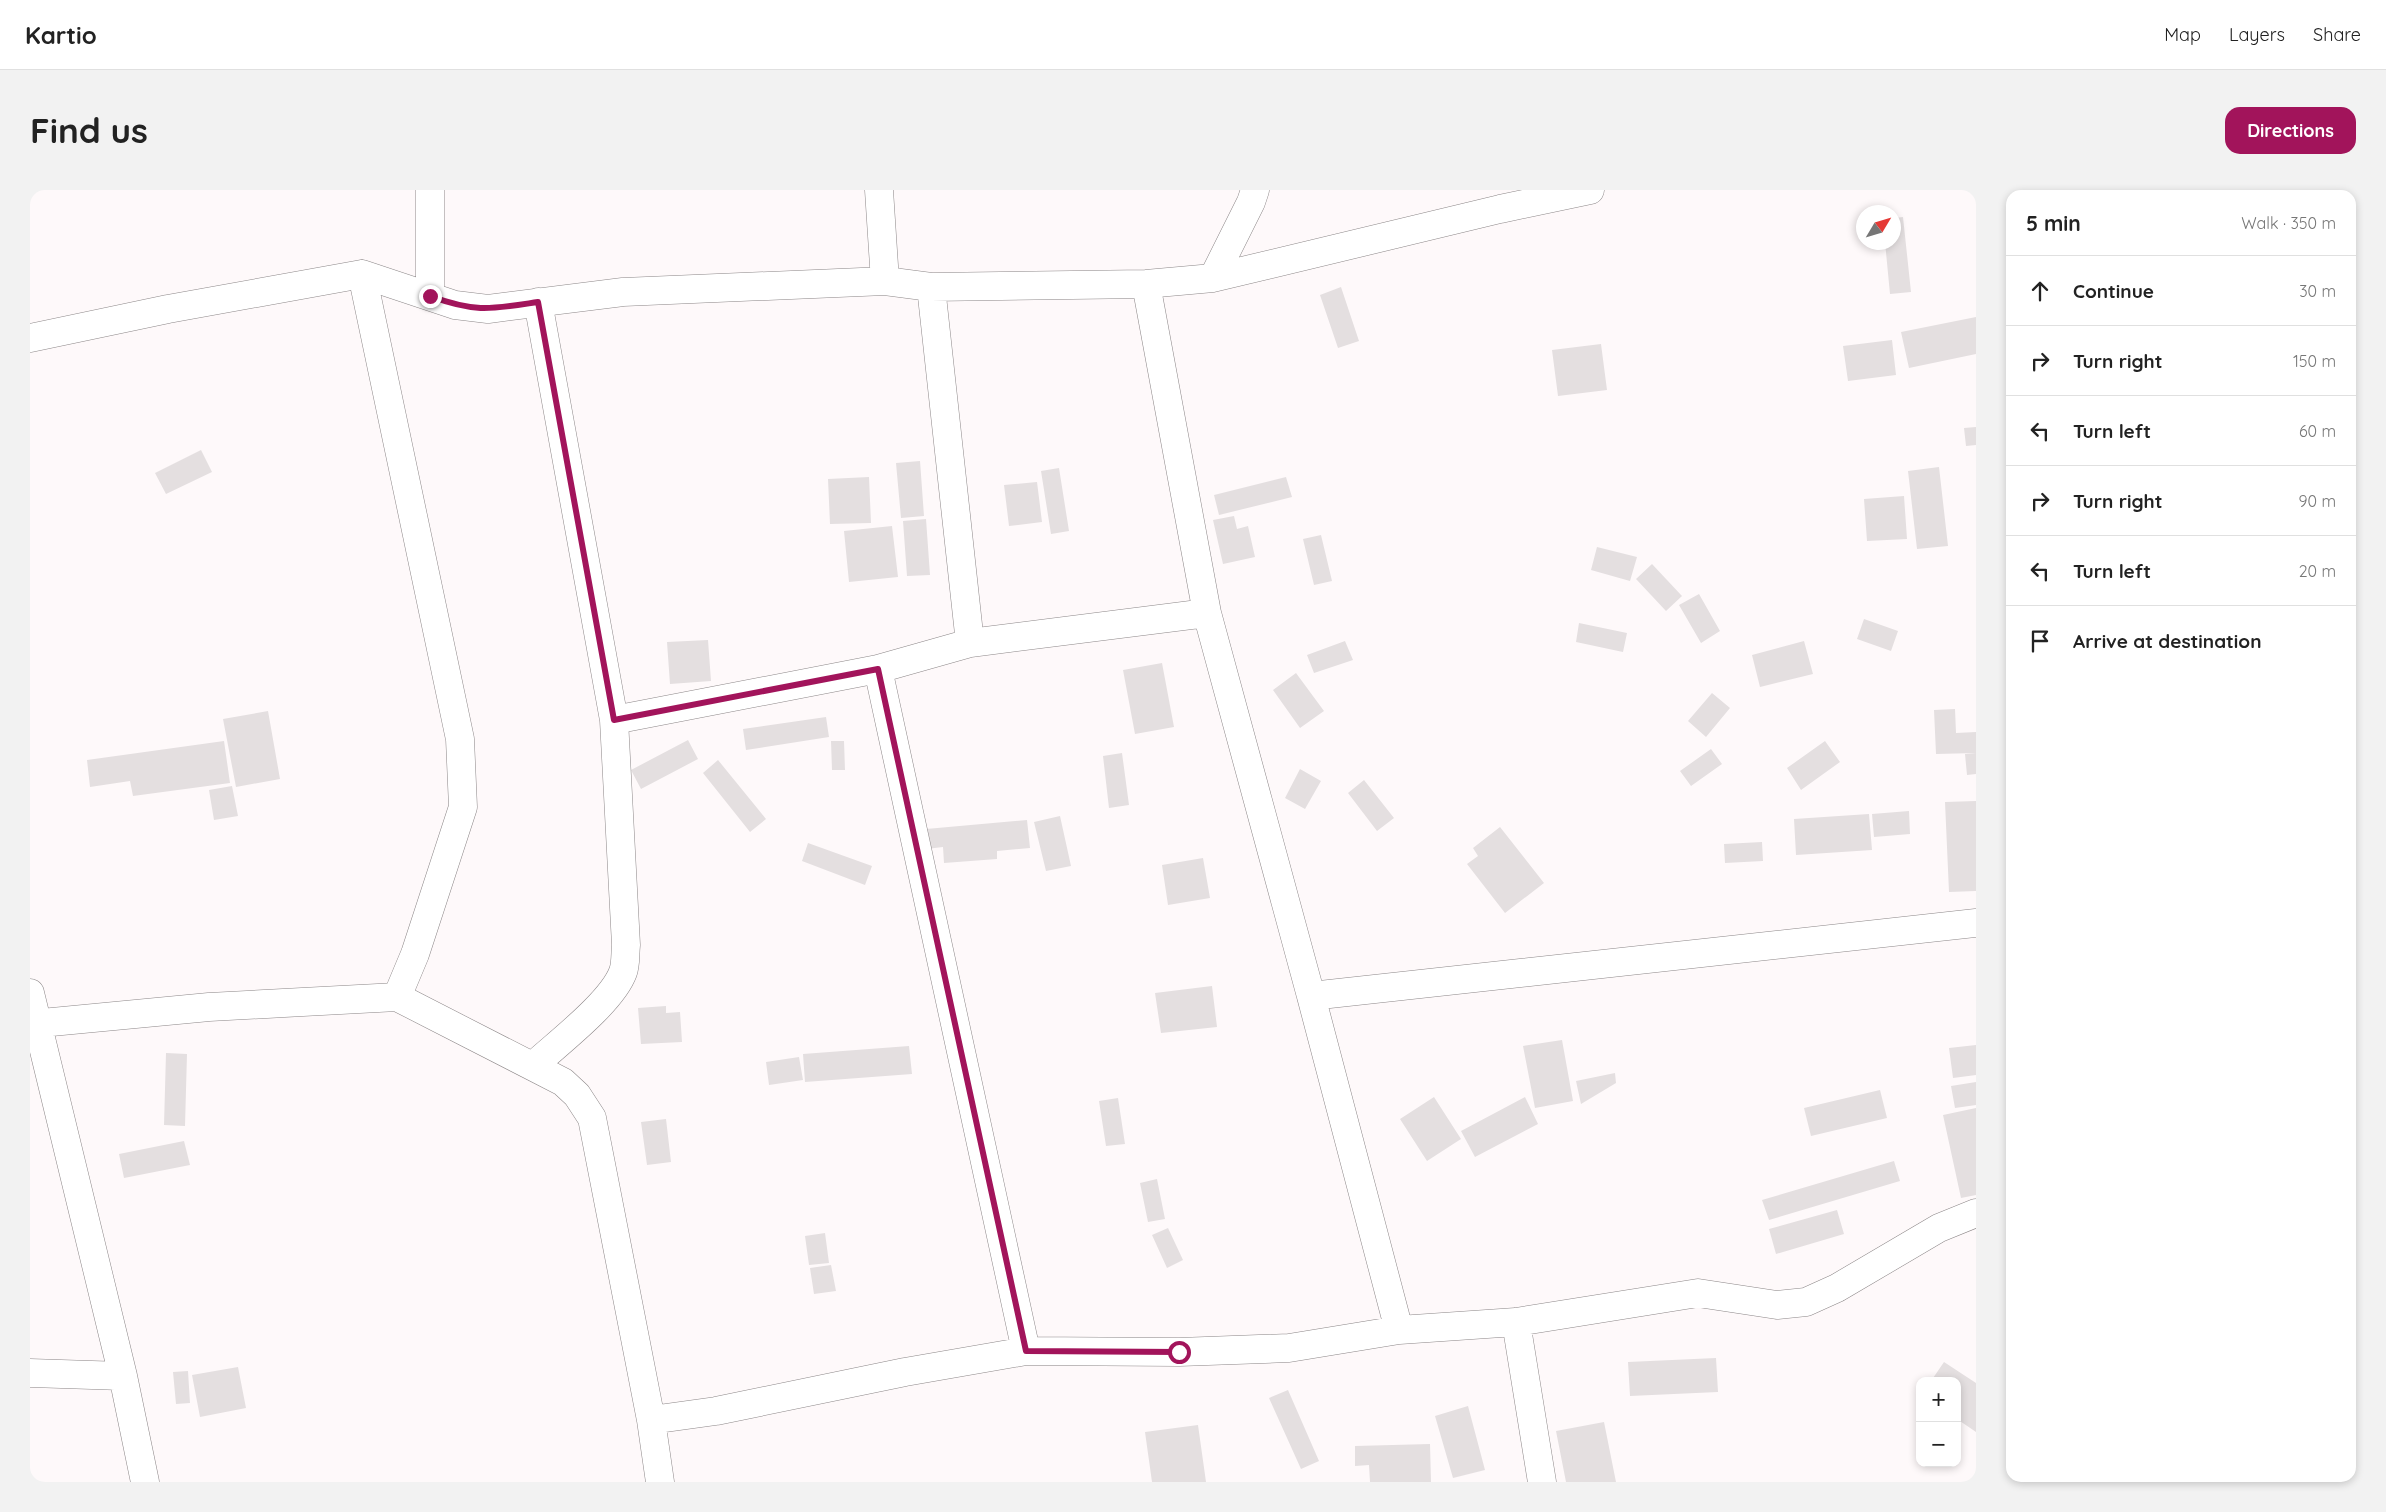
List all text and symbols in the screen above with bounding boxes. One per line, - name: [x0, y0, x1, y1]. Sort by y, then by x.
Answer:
- text: Kartio: [25, 20, 97, 50]
- text: Map: [2164, 23, 2201, 46]
- text: Layers: [2229, 23, 2285, 46]
- text: Share: [2313, 23, 2361, 46]
- button: Directions: [2225, 107, 2356, 154]
- text: Find us: [30, 108, 148, 152]
- north arrow: [1856, 205, 1901, 250]
- text: 5 min: [2026, 210, 2081, 236]
- text: Walk · 350 m: [2241, 213, 2336, 233]
- icon: ahead: [2026, 277, 2054, 305]
- text: Continue: [2073, 279, 2154, 303]
- text: 30 m: [2299, 281, 2336, 301]
- route end: [419, 285, 442, 308]
- icon: right: [2026, 347, 2054, 375]
- text: Turn right: [2073, 349, 2162, 373]
- text: 150 m: [2293, 351, 2336, 371]
- icon: left: [2026, 417, 2054, 445]
- text: Turn left: [2073, 419, 2151, 443]
- text: 60 m: [2299, 421, 2336, 441]
- icon: right: [2026, 487, 2054, 515]
- text: Turn right: [2073, 489, 2162, 513]
- text: 90 m: [2299, 491, 2336, 511]
- icon: left: [2026, 557, 2054, 585]
- text: Turn left: [2073, 559, 2151, 583]
- text: 20 m: [2299, 561, 2336, 581]
- icon: arrive: [2026, 627, 2054, 655]
- text: Arrive at destination: [2073, 629, 2262, 653]
- route start: [1168, 1341, 1191, 1364]
- map controls: [1916, 1377, 1961, 1467]
- button: +: [1916, 1377, 1961, 1422]
- button: −: [1916, 1422, 1961, 1467]

